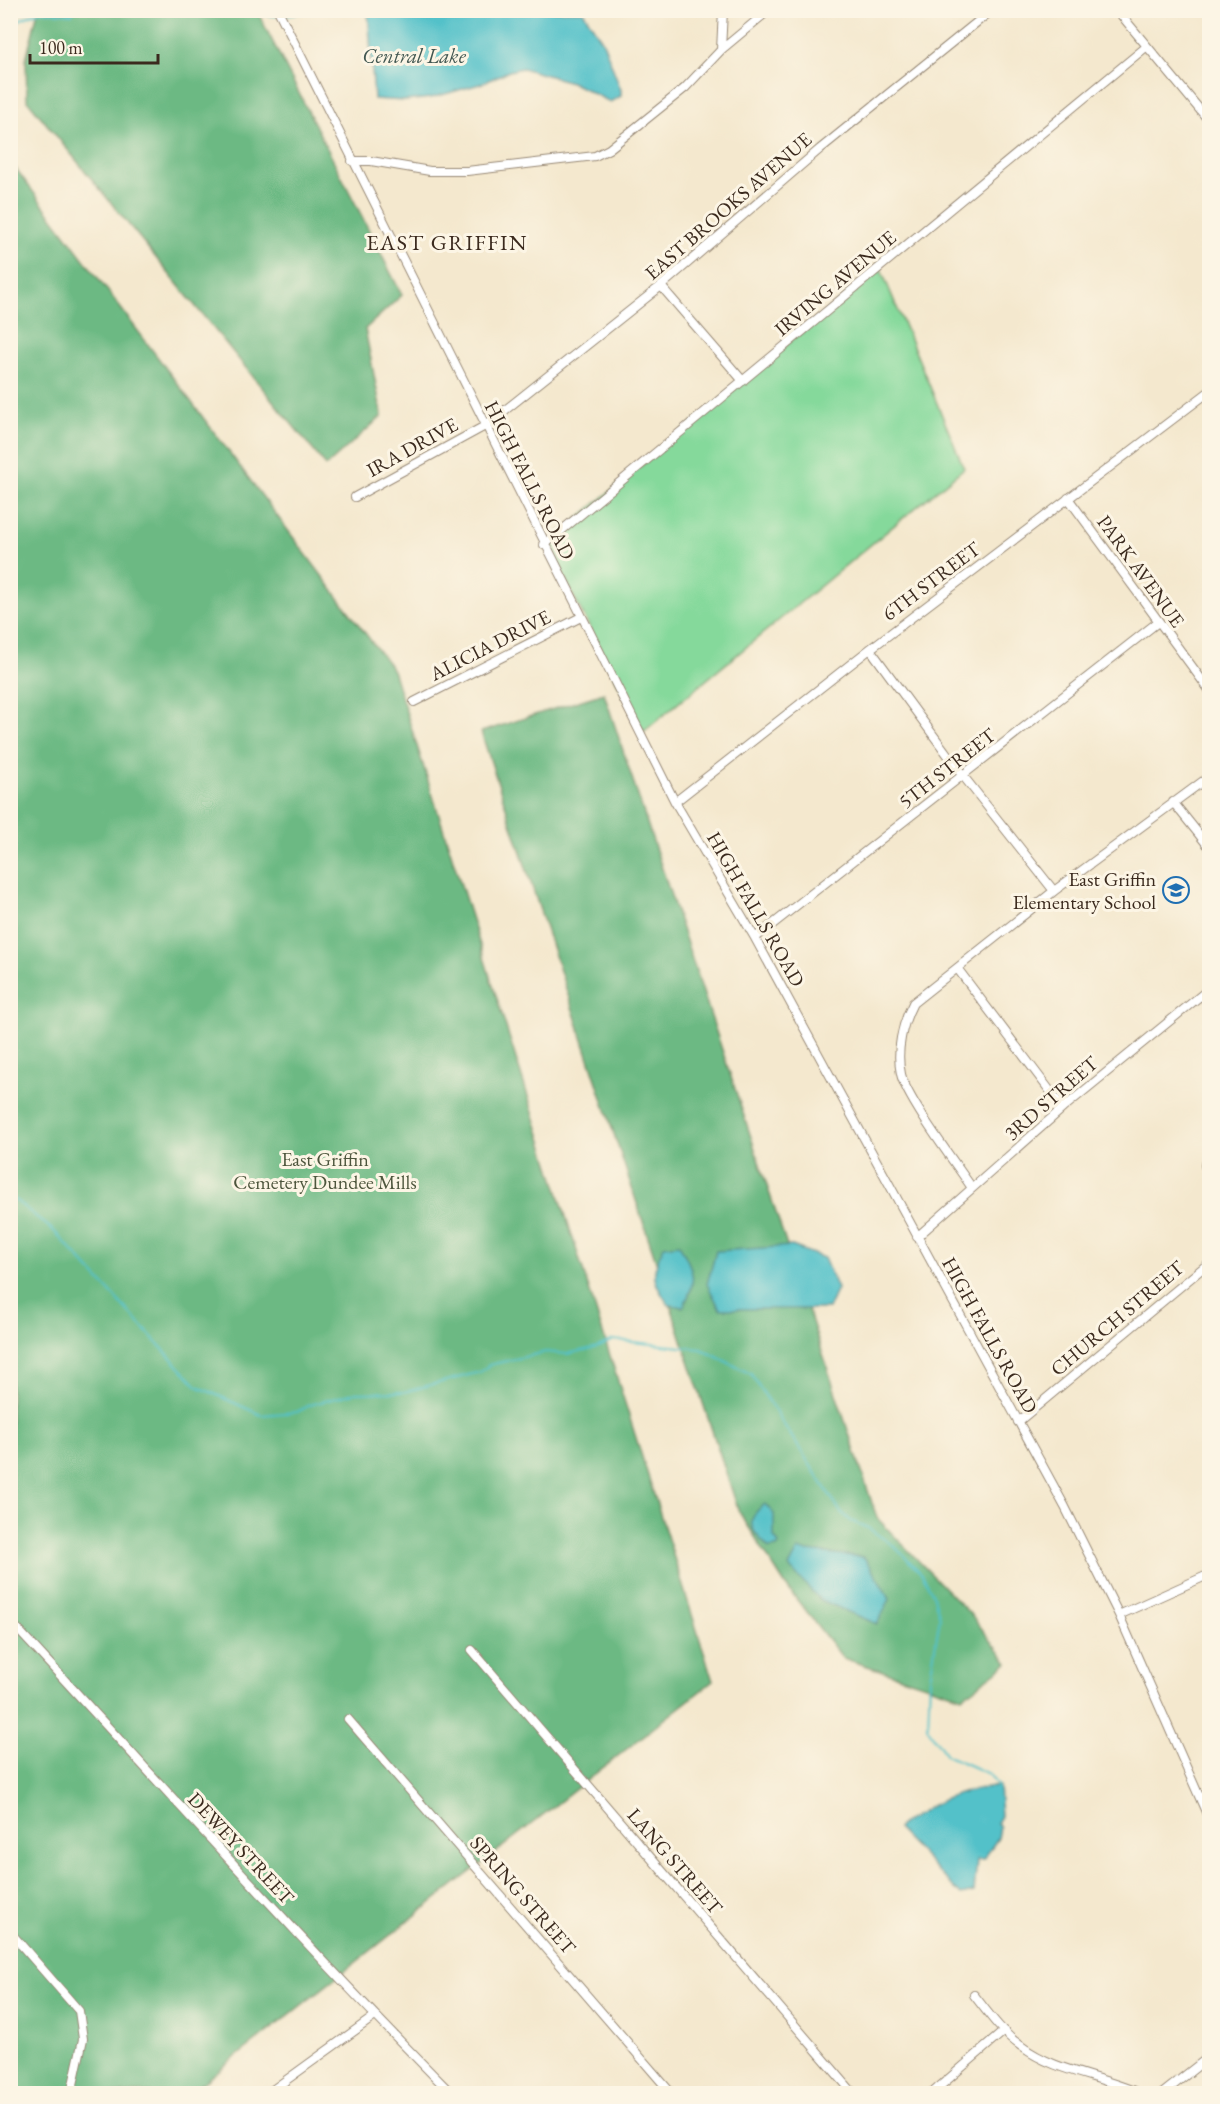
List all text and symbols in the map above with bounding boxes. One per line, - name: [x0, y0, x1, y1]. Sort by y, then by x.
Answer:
- scale bar: [30, 27, 158, 65]
- text: 100 m: [39, 36, 83, 59]
- water label: Central Lake: [362, 42, 467, 69]
- street label: EAST BROOKS AVENUE: [639, 126, 817, 286]
- street label: IRVING AVENUE: [769, 224, 901, 342]
- district label: EAST GRIFFIN: [366, 228, 528, 257]
- street label: HIGH FALLS ROAD: [479, 396, 581, 564]
- street label: IRA DRIVE: [362, 411, 462, 483]
- street label: PARK AVENUE: [1092, 510, 1190, 632]
- street label: 6TH STREET: [877, 535, 986, 626]
- street label: ALICIA DRIVE: [424, 603, 555, 687]
- street label: 5TH STREET: [893, 722, 1001, 814]
- street label: HIGH FALLS ROAD: [701, 827, 811, 991]
- place label: East Griffin Elementary School: [1012, 866, 1156, 915]
- school or university icon: East Griffin Elementary School: [1161, 875, 1191, 905]
- street label: 3RD STREET: [999, 1050, 1104, 1146]
- park label: East Griffin Cemetery Dundee Mills: [233, 1146, 417, 1195]
- street label: HIGH FALLS ROAD: [936, 1252, 1044, 1418]
- street label: CHURCH STREET: [1045, 1254, 1190, 1382]
- street label: DEWEY STREET: [182, 1786, 300, 1910]
- street label: LANG STREET: [622, 1802, 729, 1920]
- street label: SPRING STREET: [464, 1830, 582, 1960]

